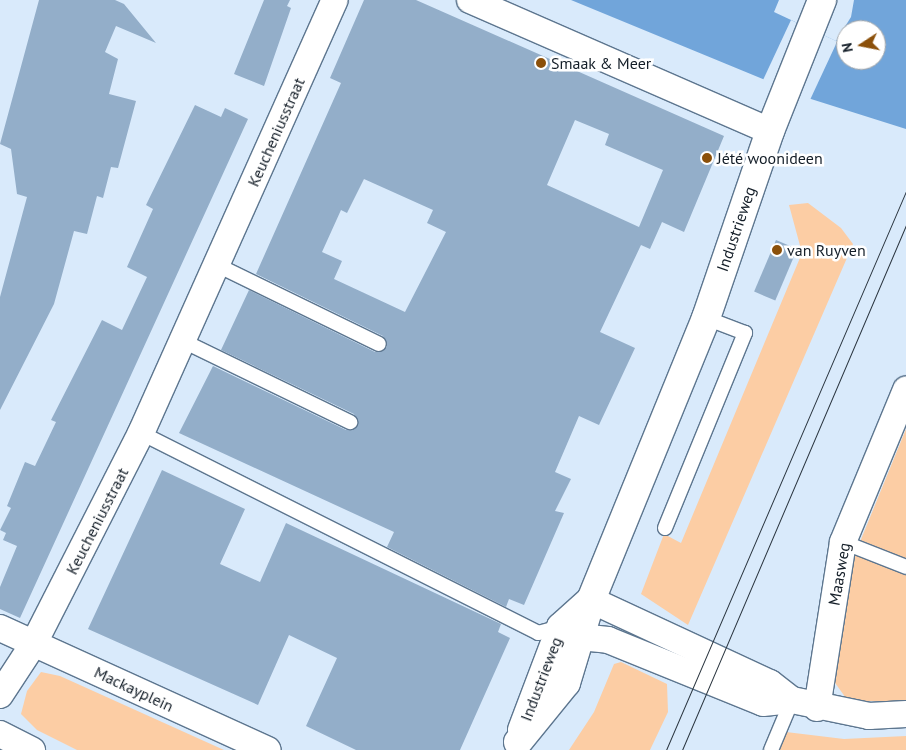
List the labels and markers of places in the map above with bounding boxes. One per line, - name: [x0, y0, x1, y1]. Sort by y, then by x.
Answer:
- place label: Smaak & Meer: [551, 53, 652, 73]
- marker: Smaak & Meer: [535, 57, 547, 69]
- place label: Jété woonideen: [717, 148, 823, 168]
- marker: Jété woonideen: [701, 152, 713, 164]
- place label: van Ruyven: [787, 240, 866, 260]
- marker: van Ruyven: [771, 244, 783, 256]

